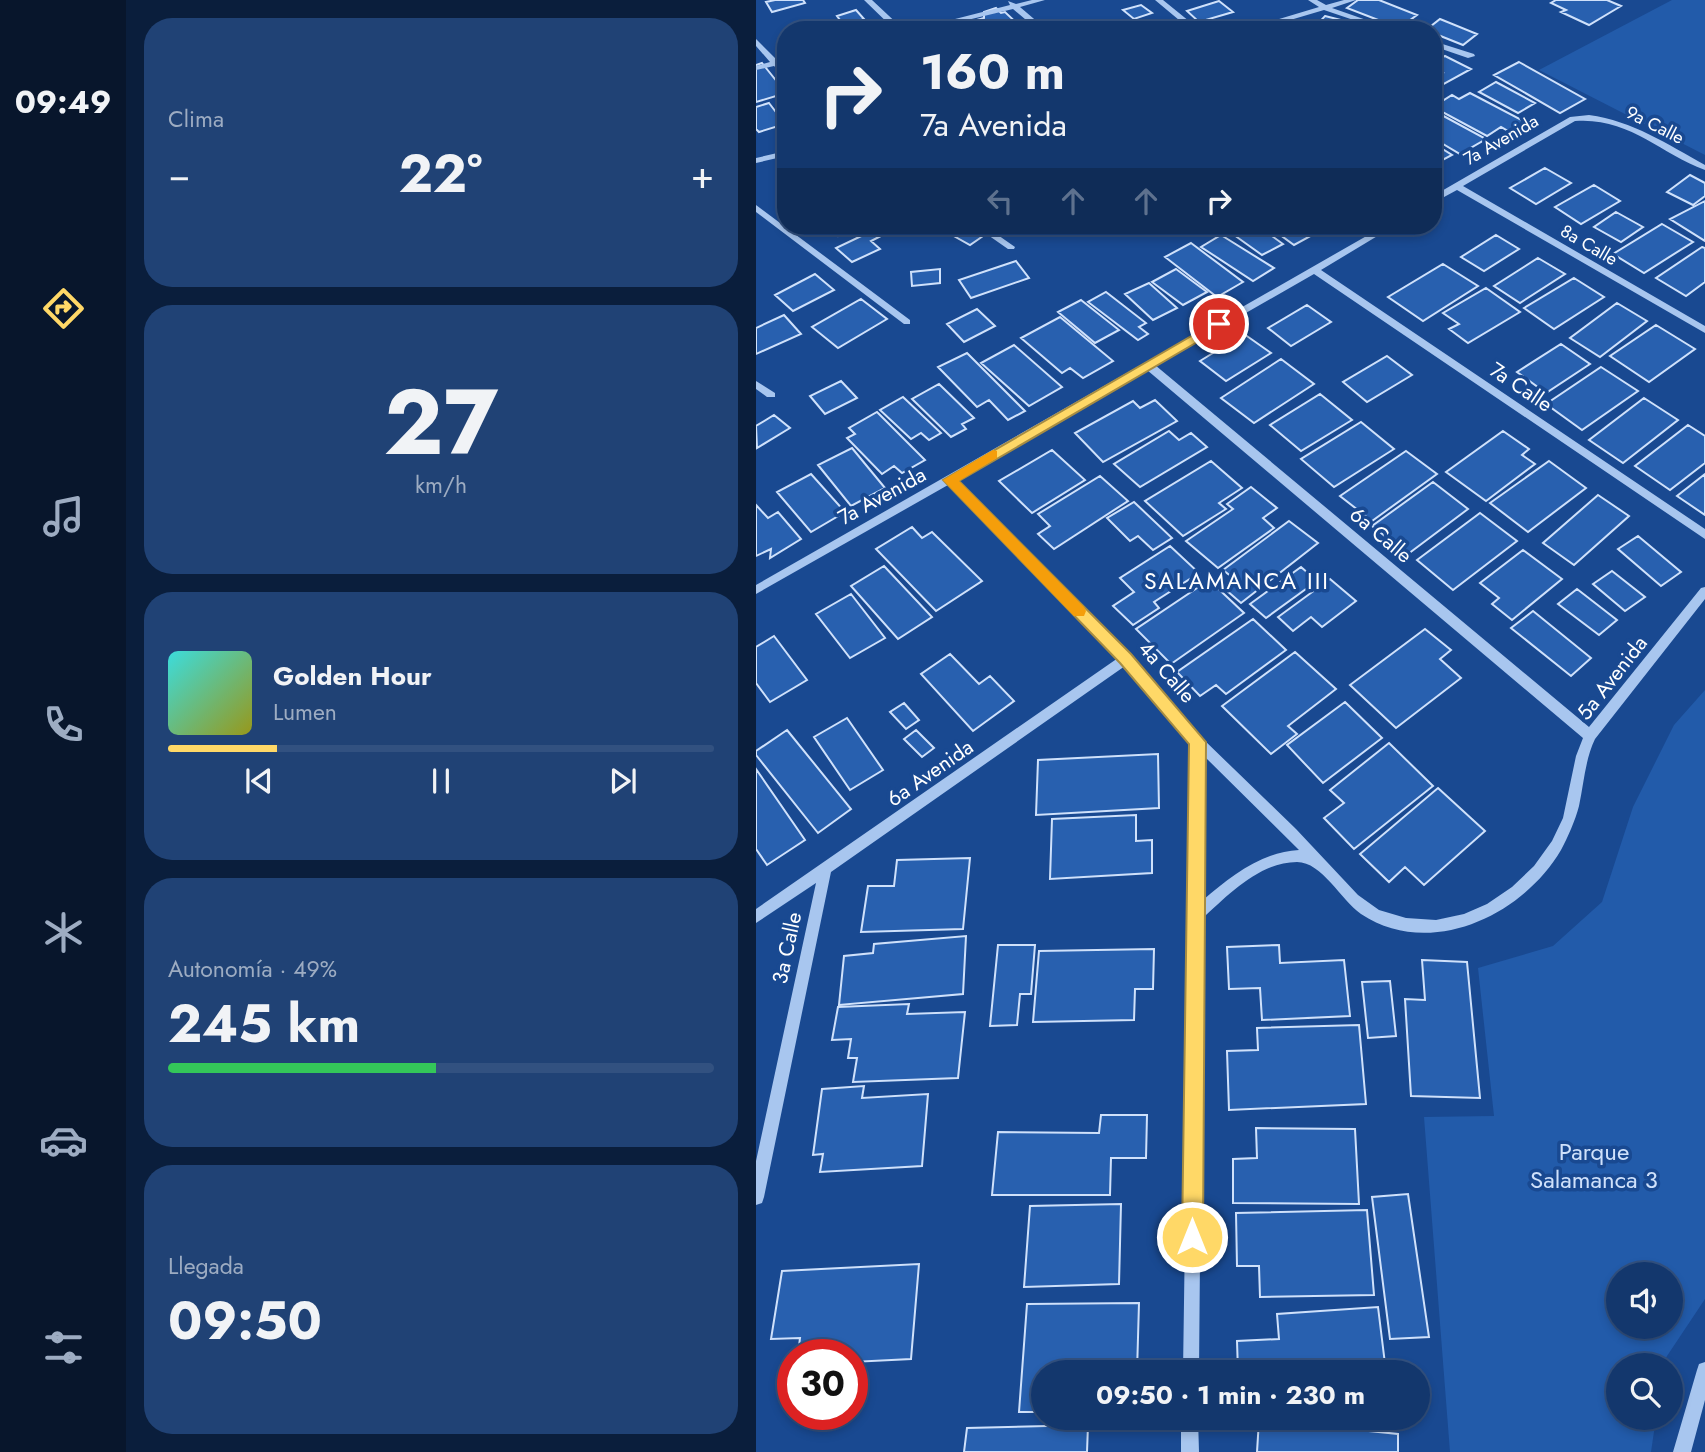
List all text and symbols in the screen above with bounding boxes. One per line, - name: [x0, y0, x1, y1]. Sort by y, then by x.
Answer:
- text: 160 m: [920, 37, 1065, 107]
- icon: right: [805, 49, 896, 140]
- text: 09:49: [15, 79, 111, 125]
- street label: 9a Calle: [1621, 99, 1689, 151]
- text: Clima: [168, 102, 224, 136]
- text: 7a Avenida: [920, 102, 1067, 148]
- street label: 7a Avenida: [1459, 108, 1543, 172]
- text: 22°: [399, 136, 482, 212]
- text: −: [168, 147, 190, 202]
- text: +: [691, 147, 714, 202]
- icon: left: [981, 182, 1019, 220]
- icon: ahead: [1054, 182, 1092, 220]
- icon: ahead: [1127, 182, 1165, 220]
- icon: right: [1200, 182, 1238, 220]
- street label: 8a Calle: [1555, 218, 1623, 272]
- icon: directions: [39, 284, 88, 333]
- pin: [1189, 294, 1249, 354]
- icon: arrive: [1200, 305, 1238, 343]
- street label: 7a Calle: [1483, 355, 1559, 419]
- text: 27: [384, 357, 498, 488]
- street label: 7a Avenida: [833, 460, 931, 532]
- text: km/h: [415, 468, 467, 502]
- icon: music: [39, 492, 88, 541]
- street label: 6a Calle: [1343, 500, 1419, 570]
- district label: SALAMANCA III: [1144, 564, 1330, 598]
- street label: 5a Avenida: [1570, 630, 1654, 726]
- street label: 4a Calle: [1132, 634, 1203, 710]
- text: Golden Hour: [273, 657, 432, 695]
- text: Lumen: [273, 695, 337, 729]
- icon: phone: [39, 700, 88, 749]
- street label: 6a Avenida: [881, 732, 979, 814]
- icon: previous: [240, 762, 278, 800]
- icon: pause: [422, 762, 460, 800]
- icon: next: [604, 762, 642, 800]
- icon: climate: [39, 908, 88, 957]
- street label: 3a Calle: [765, 909, 809, 987]
- text: Autonomía · 49%: [168, 952, 337, 986]
- text: 245 km: [168, 986, 360, 1062]
- icon: car: [39, 1116, 88, 1165]
- park label: Parque Salamanca 3: [1530, 1134, 1658, 1197]
- position arrow: [1155, 1200, 1229, 1274]
- text: Llegada: [168, 1249, 244, 1283]
- map controls: [1606, 1262, 1683, 1430]
- button: sound: [1606, 1262, 1683, 1339]
- text: 09:50: [168, 1283, 322, 1359]
- icon: filters: [39, 1323, 88, 1372]
- speed limit sign: 30: [777, 1339, 868, 1430]
- button: search: [1606, 1353, 1683, 1430]
- text: 09:50 · 1 min · 230 m: [1096, 1376, 1365, 1414]

